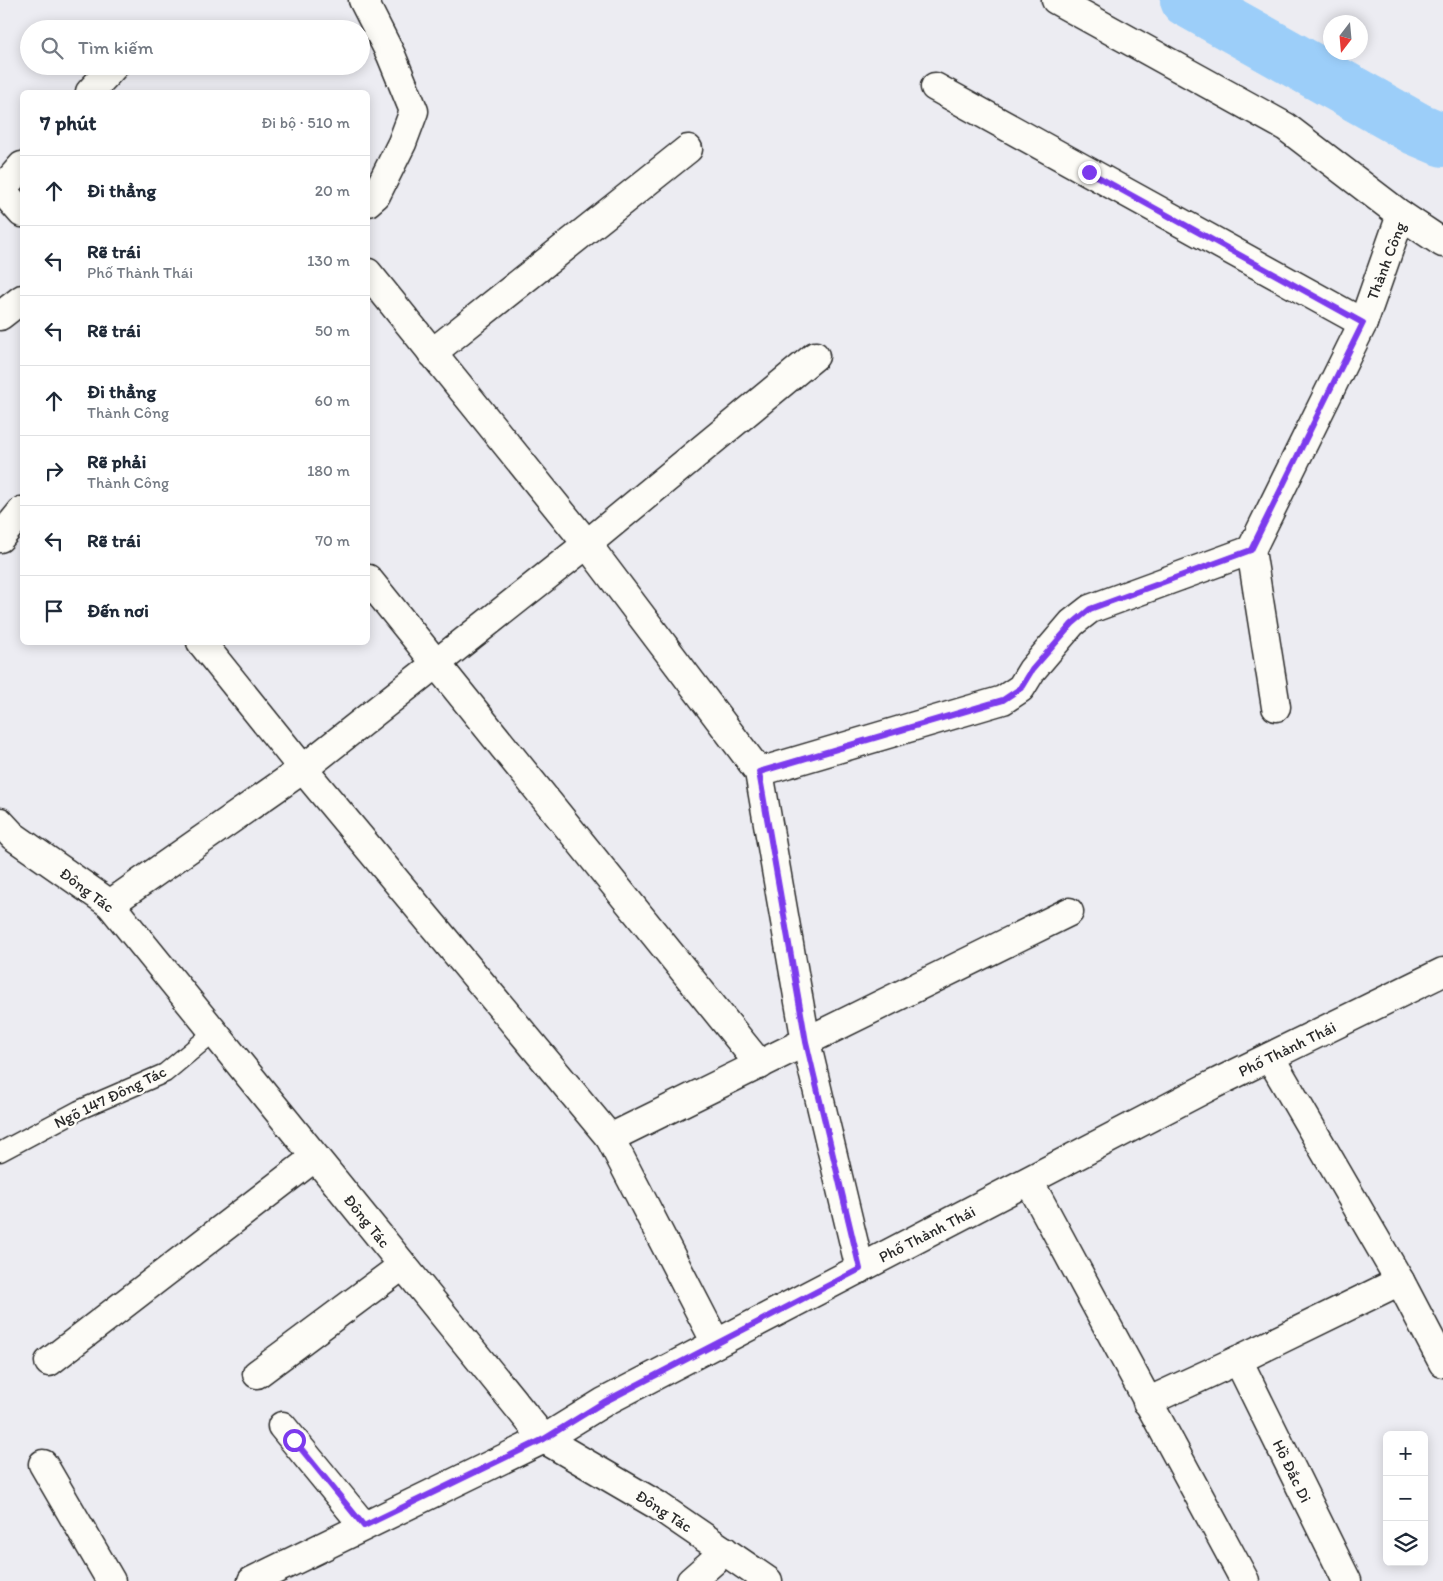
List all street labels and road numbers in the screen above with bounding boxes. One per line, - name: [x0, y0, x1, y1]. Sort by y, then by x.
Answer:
- street label: Thành Công: [1362, 218, 1410, 303]
- street label: Đông Tác: [56, 863, 118, 917]
- street label: Phố Thành Thái: [1235, 1017, 1339, 1081]
- street label: Ngõ 147 Đông Tác: [51, 1062, 169, 1132]
- street label: Đông Tác: [340, 1191, 394, 1251]
- street label: Phố Thành Thái: [875, 1201, 979, 1267]
- street label: Hồ Đắc Di: [1269, 1436, 1315, 1506]
- street label: Đông Tác: [632, 1486, 696, 1536]

